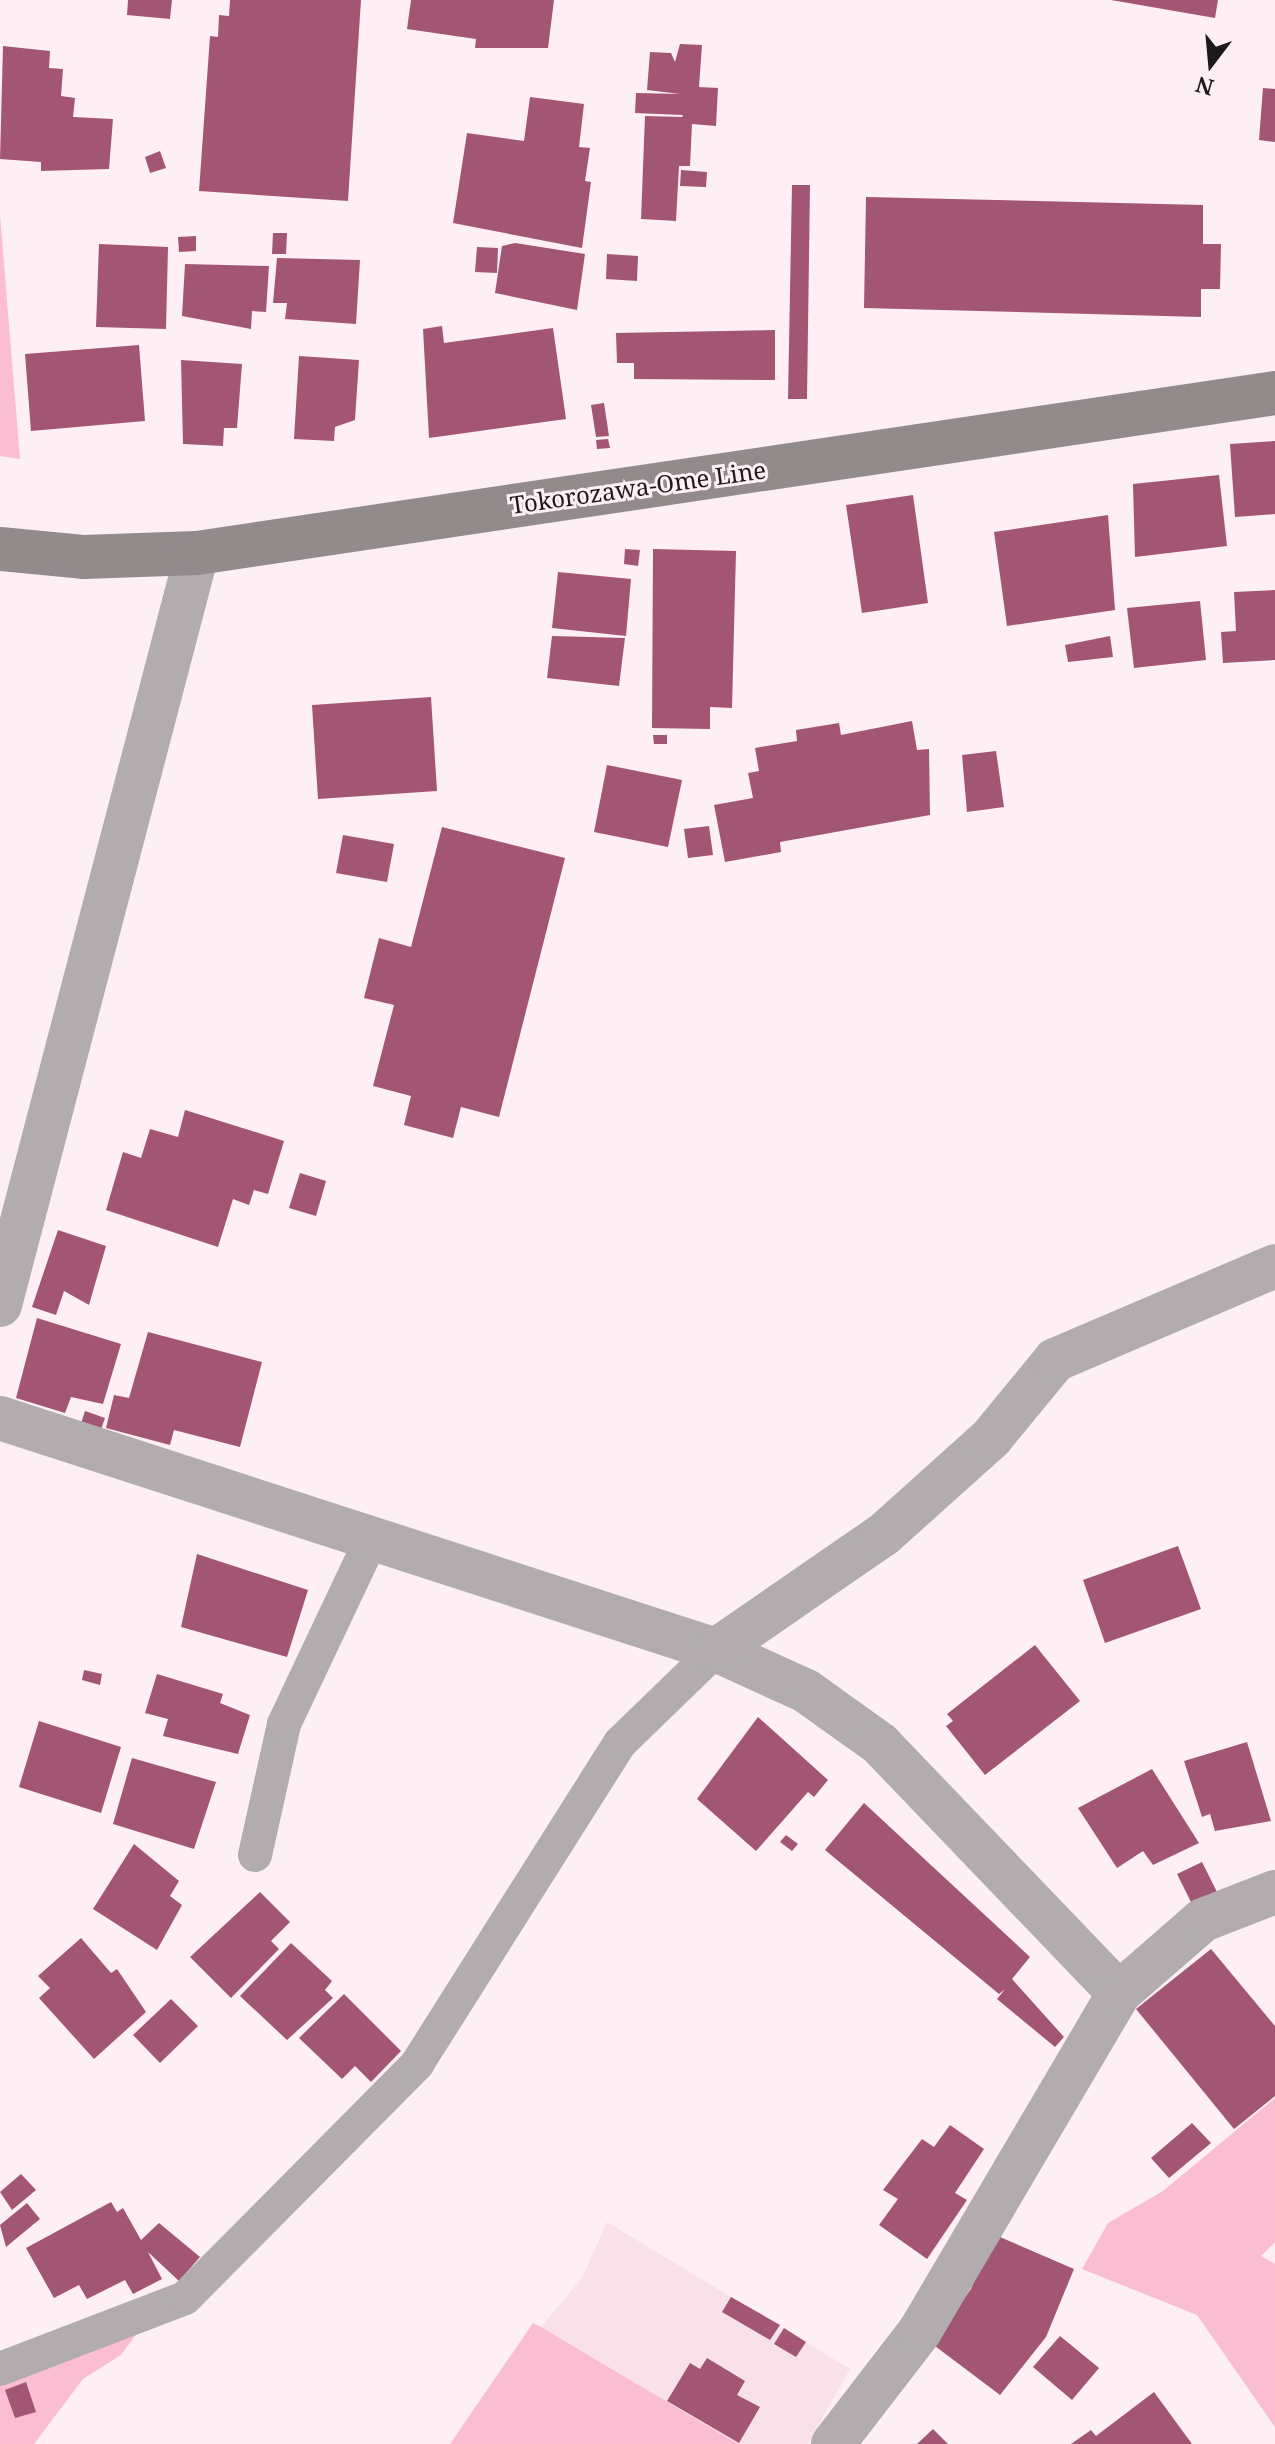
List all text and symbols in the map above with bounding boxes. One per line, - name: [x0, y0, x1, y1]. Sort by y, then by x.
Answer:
- north arrow: [1171, 24, 1251, 104]
- text: N: [1192, 70, 1217, 104]
- street label: Tokorozawa-Ome Line: [508, 455, 768, 519]

